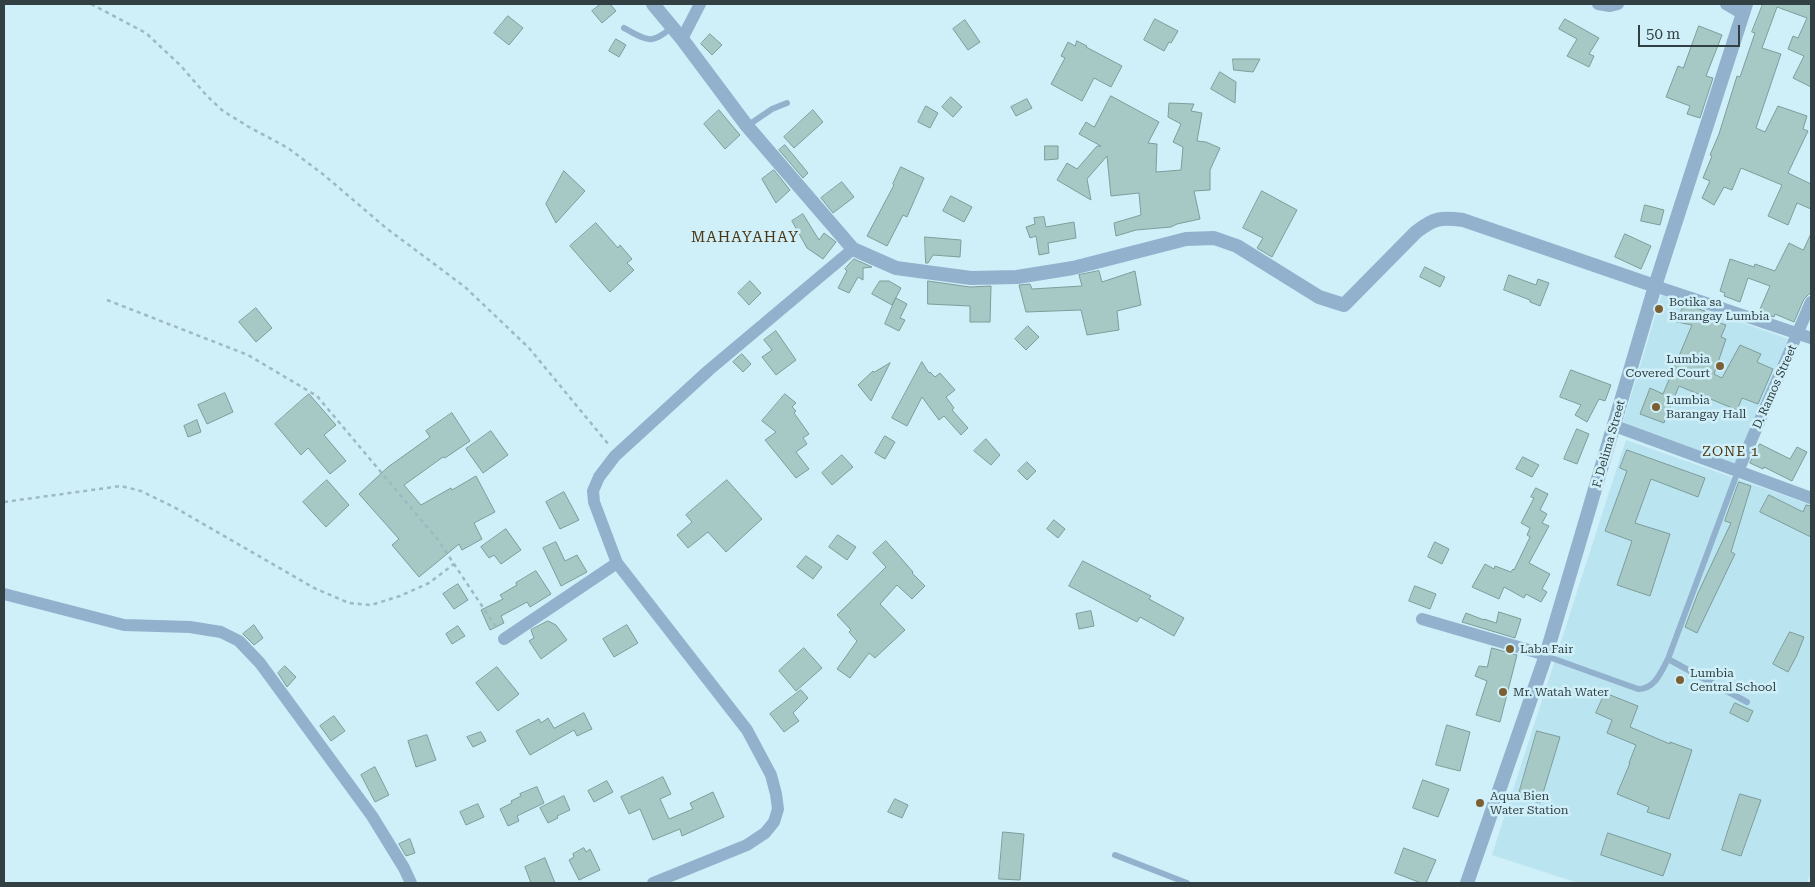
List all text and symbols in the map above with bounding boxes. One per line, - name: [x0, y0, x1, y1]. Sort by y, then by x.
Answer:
- scale bar: [1640, 15, 1742, 47]
- text: 50 m: [1646, 25, 1680, 43]
- district label: MAHAYAHAY: [690, 229, 800, 247]
- place label: Botika sa Barangay Lumbia: [1669, 295, 1769, 323]
- marker: Botika sa Barangay Lumbia: [1653, 303, 1665, 315]
- street label: D. Ramos Street: [1750, 343, 1800, 431]
- place label: Lumbia Covered Court: [1626, 352, 1710, 380]
- marker: Lumbia Covered Court: [1714, 360, 1726, 372]
- place label: Lumbia Barangay Hall: [1666, 393, 1746, 421]
- street label: F. Delima Street: [1590, 399, 1628, 489]
- marker: Lumbia Barangay Hall: [1650, 401, 1662, 413]
- district label: ZONE 1: [1702, 444, 1760, 460]
- place label: Laba Fair: [1520, 642, 1573, 656]
- marker: Laba Fair: [1504, 643, 1516, 655]
- place label: Lumbia Central School: [1690, 666, 1776, 694]
- marker: Lumbia Central School: [1674, 674, 1686, 686]
- place label: Mr. Watah Water: [1513, 685, 1609, 699]
- marker: Mr. Watah Water: [1497, 686, 1509, 698]
- place label: Aqua Bien Water Station: [1490, 789, 1569, 817]
- marker: Aqua Bien Water Station: [1474, 797, 1486, 809]

